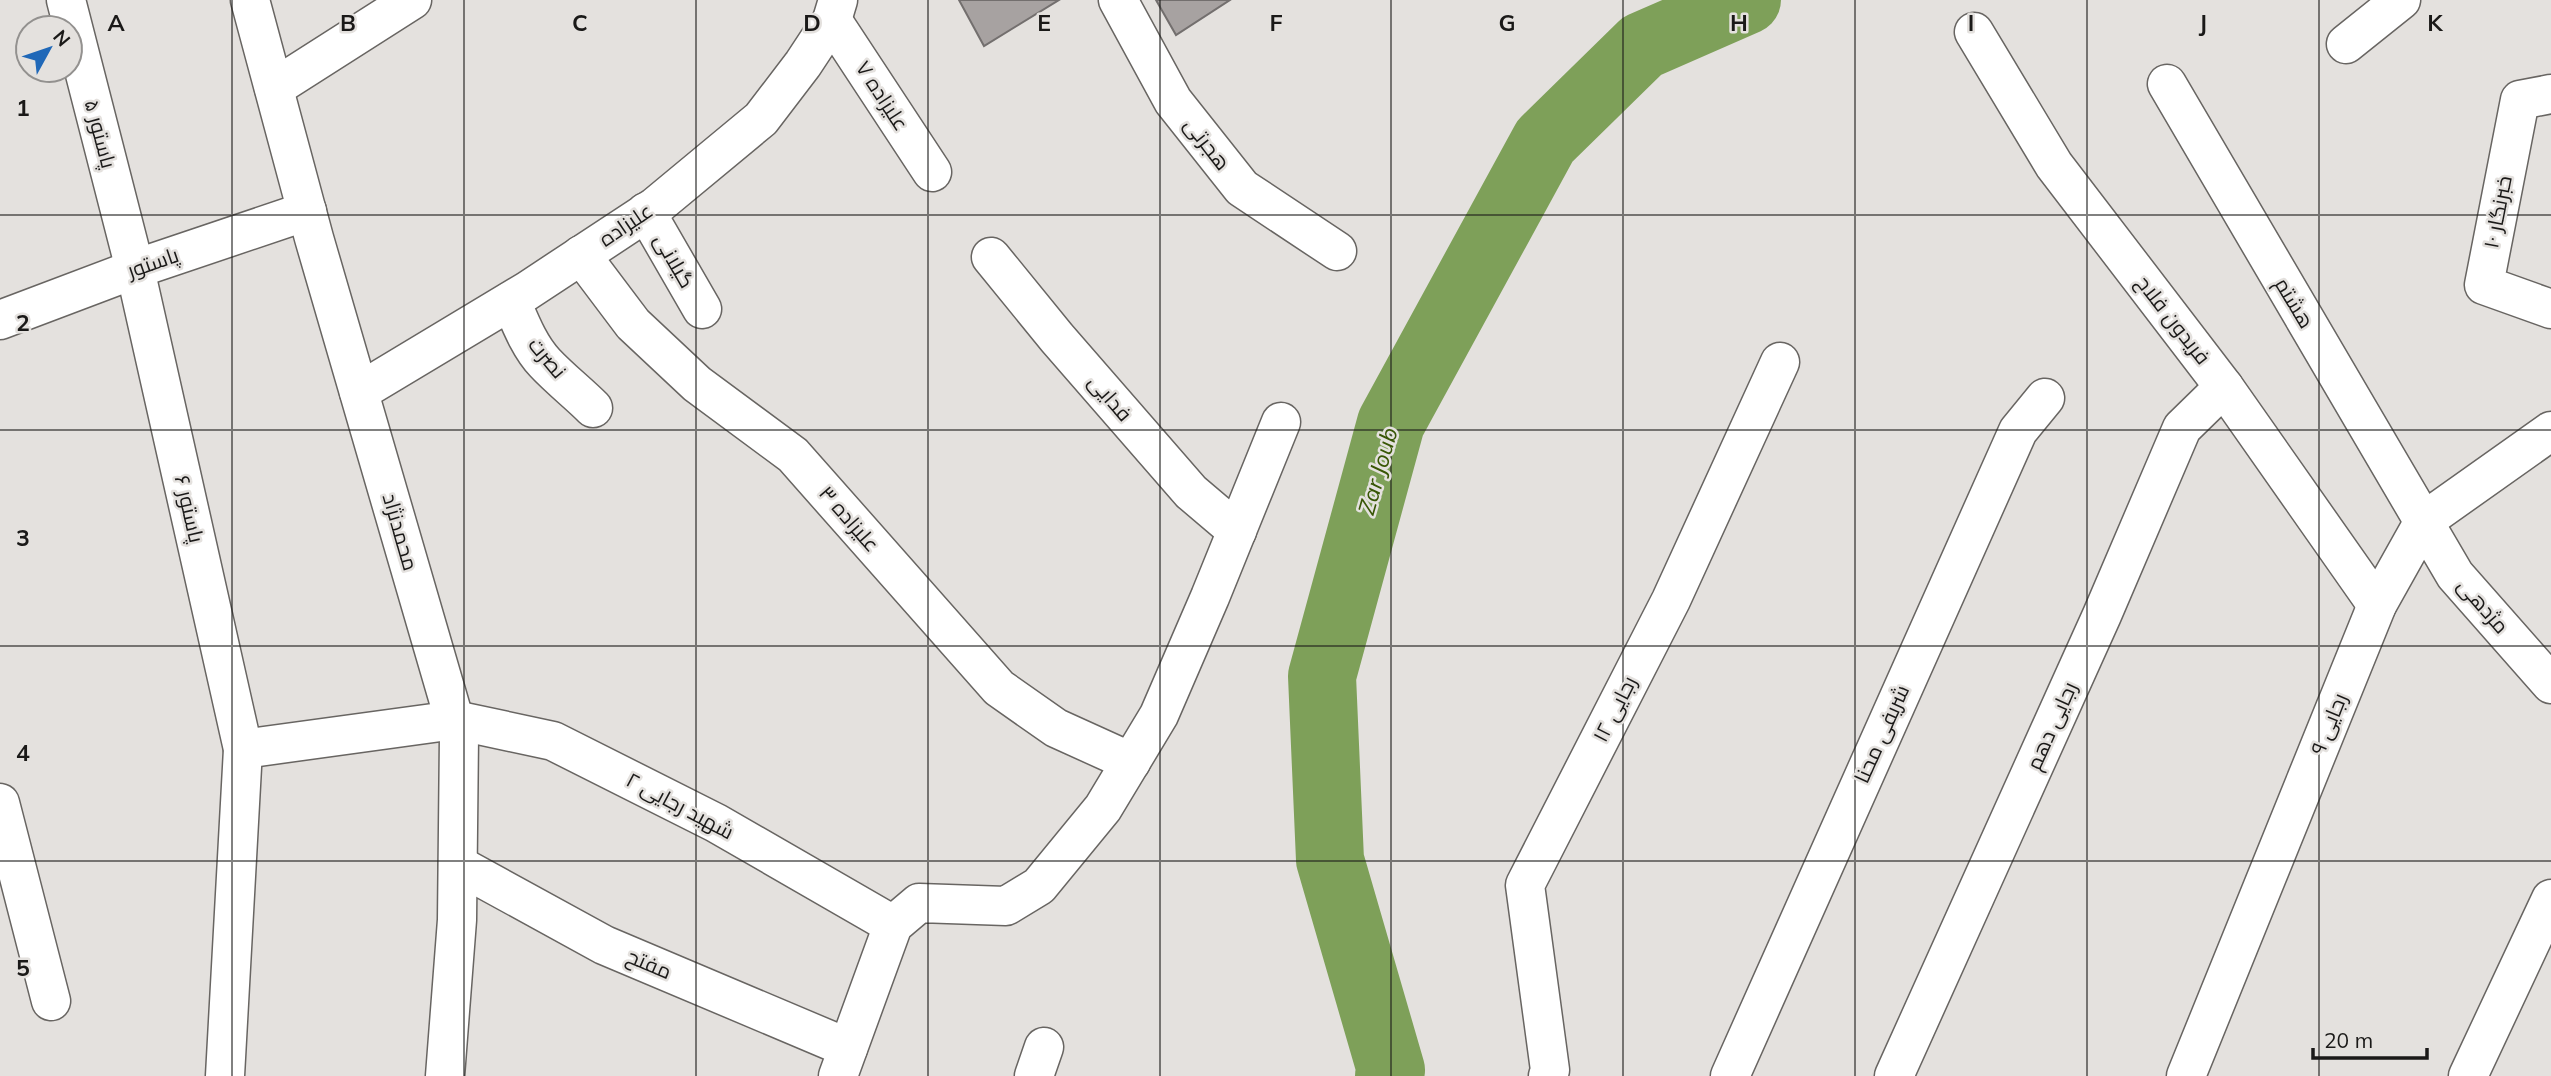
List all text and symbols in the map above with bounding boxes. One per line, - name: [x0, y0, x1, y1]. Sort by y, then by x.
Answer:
- text: A: [107, 8, 125, 37]
- text: B: [340, 8, 356, 37]
- text: C: [572, 8, 588, 37]
- text: D: [803, 8, 821, 37]
- text: E: [1037, 8, 1051, 37]
- text: F: [1269, 8, 1283, 37]
- text: G: [1498, 8, 1516, 37]
- text: H: [1730, 8, 1748, 37]
- text: I: [1968, 8, 1974, 37]
- text: J: [2199, 8, 2207, 37]
- text: K: [2427, 8, 2444, 37]
- north arrow: [14, 14, 84, 84]
- text: N: [48, 25, 76, 51]
- street label: علیزاده ۷: [851, 56, 915, 135]
- text: 1: [16, 93, 30, 122]
- street label: پاستور ۵: [77, 97, 123, 172]
- street label: هجرتی: [1178, 112, 1236, 176]
- street label: خبرنگار ۱۰: [2477, 173, 2517, 250]
- street label: علیزاده: [594, 197, 657, 252]
- street label: گیلانی: [648, 229, 701, 293]
- street label: پاستور: [122, 241, 183, 285]
- street label: فریدون فلاح: [2129, 270, 2217, 370]
- street label: هشتم: [2268, 272, 2320, 334]
- text: 2: [16, 308, 30, 337]
- street label: نصرت: [523, 331, 572, 383]
- street label: فدایی: [1083, 369, 1138, 427]
- water label: Zar Joub: [1351, 424, 1404, 518]
- street label: پاستور ۶: [168, 472, 210, 546]
- street label: علیزاده ۳: [814, 480, 886, 557]
- street label: محمدنژاد: [378, 490, 424, 573]
- text: 3: [16, 523, 30, 552]
- street label: مژدهی: [2452, 572, 2515, 639]
- street label: رجایی ۱۲: [1587, 671, 1643, 746]
- street label: رجایی دهم: [2020, 677, 2084, 775]
- street label: شریفی محنا: [1848, 680, 1915, 787]
- street label: رجایی ۹: [2304, 689, 2353, 759]
- text: 4: [16, 738, 30, 767]
- street label: شهید رجایی ۲: [622, 766, 739, 845]
- street label: مفتح: [622, 942, 676, 986]
- text: 5: [16, 953, 30, 982]
- scale bar: [2313, 1016, 2427, 1060]
- text: 20 m: [2324, 1027, 2373, 1053]

